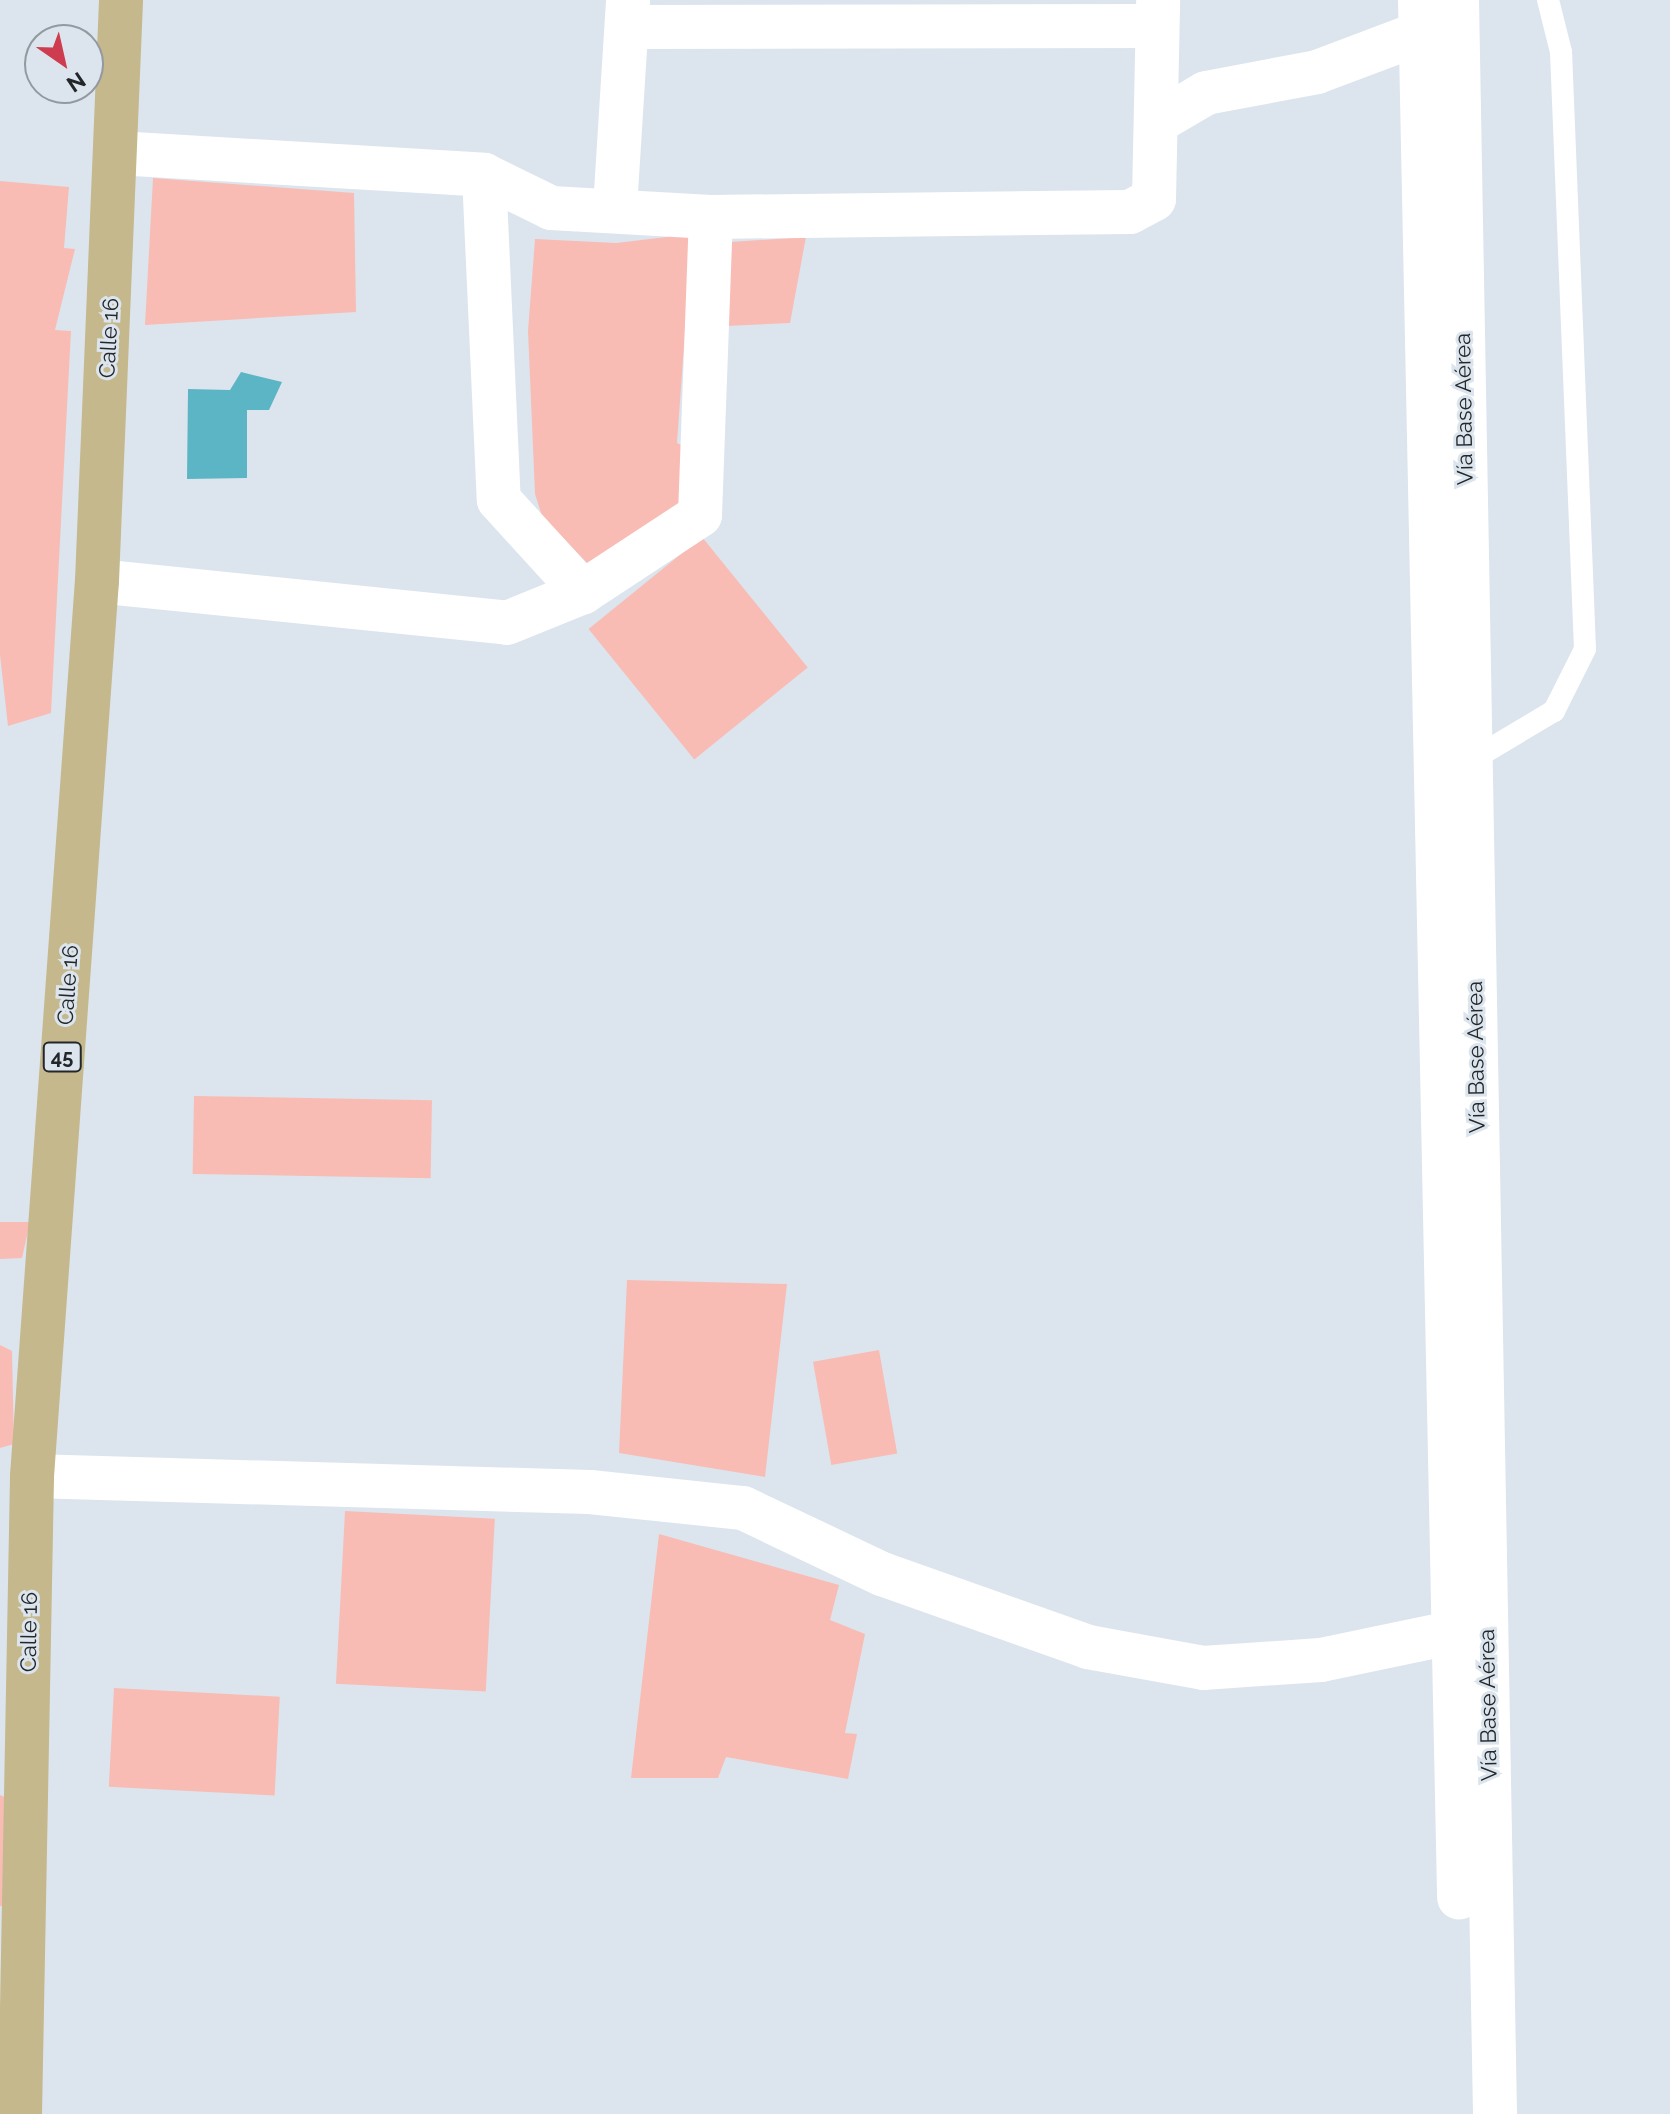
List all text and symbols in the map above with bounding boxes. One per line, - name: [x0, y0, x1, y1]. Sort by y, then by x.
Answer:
- north arrow: [24, 24, 104, 104]
- text: N: [62, 67, 91, 98]
- street label: Calle 16: [94, 297, 124, 379]
- street label: Vía Base Aérea: [1449, 332, 1479, 486]
- street label: Calle 16: [52, 944, 84, 1026]
- street label: Vía Base Aérea: [1461, 980, 1491, 1134]
- road number: 45: [42, 1041, 82, 1073]
- street label: Calle 16: [15, 1592, 43, 1672]
- street label: Vía Base Aérea: [1473, 1628, 1503, 1782]

